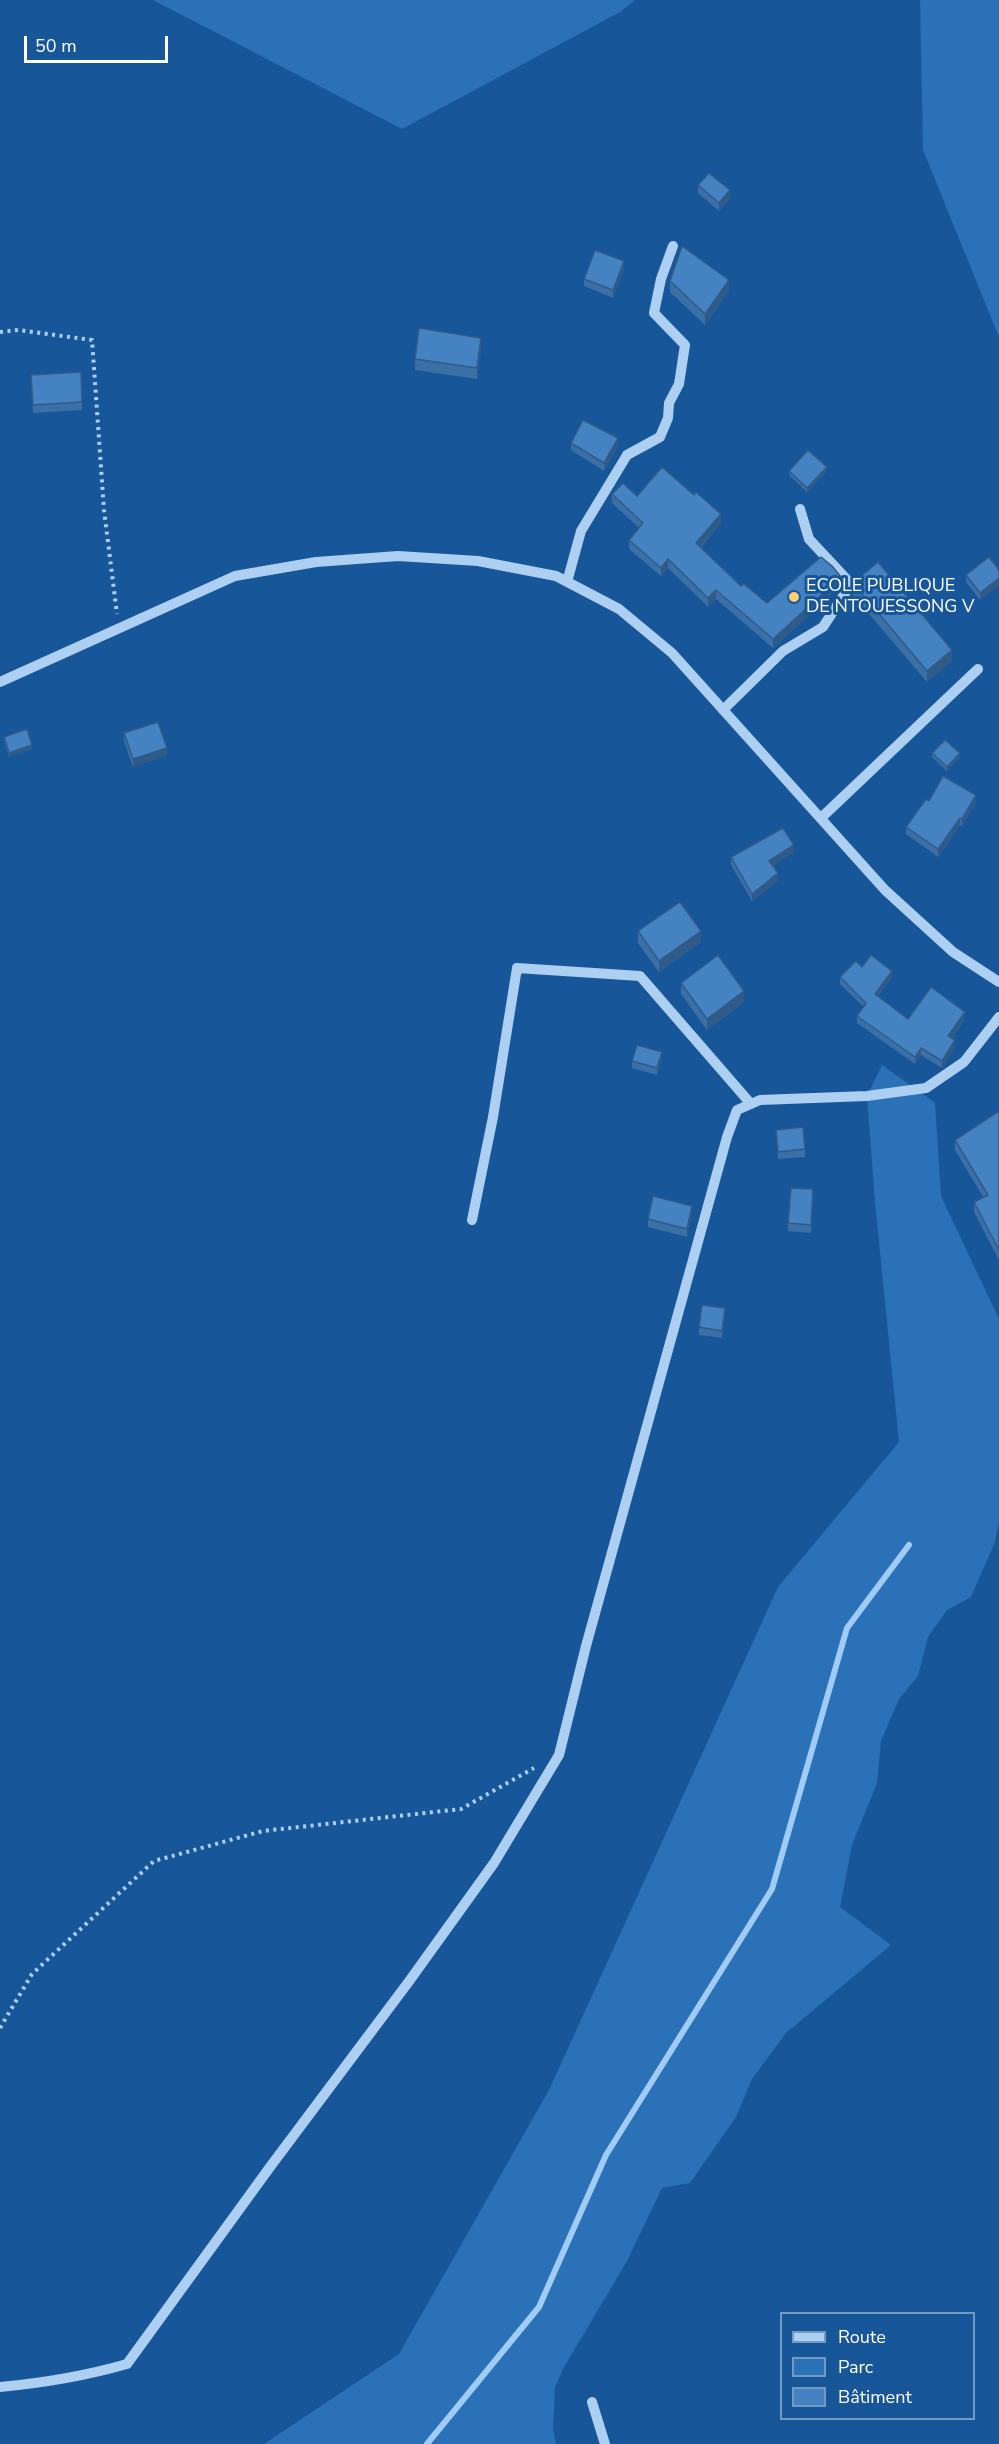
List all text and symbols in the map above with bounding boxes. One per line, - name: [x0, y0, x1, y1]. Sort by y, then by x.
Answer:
- scale bar: [27, 24, 171, 62]
- text: 50 m: [35, 34, 77, 58]
- place label: ECOLE PUBLIQUE DE NTOUESSONG V: [806, 576, 974, 618]
- marker: ECOLE PUBLIQUE DE NTOUESSONG V: [787, 590, 801, 604]
- legend: [780, 2312, 975, 2420]
- text: Route: [838, 2325, 886, 2349]
- text: Parc: [838, 2355, 873, 2379]
- text: Bâtiment: [838, 2385, 912, 2409]

